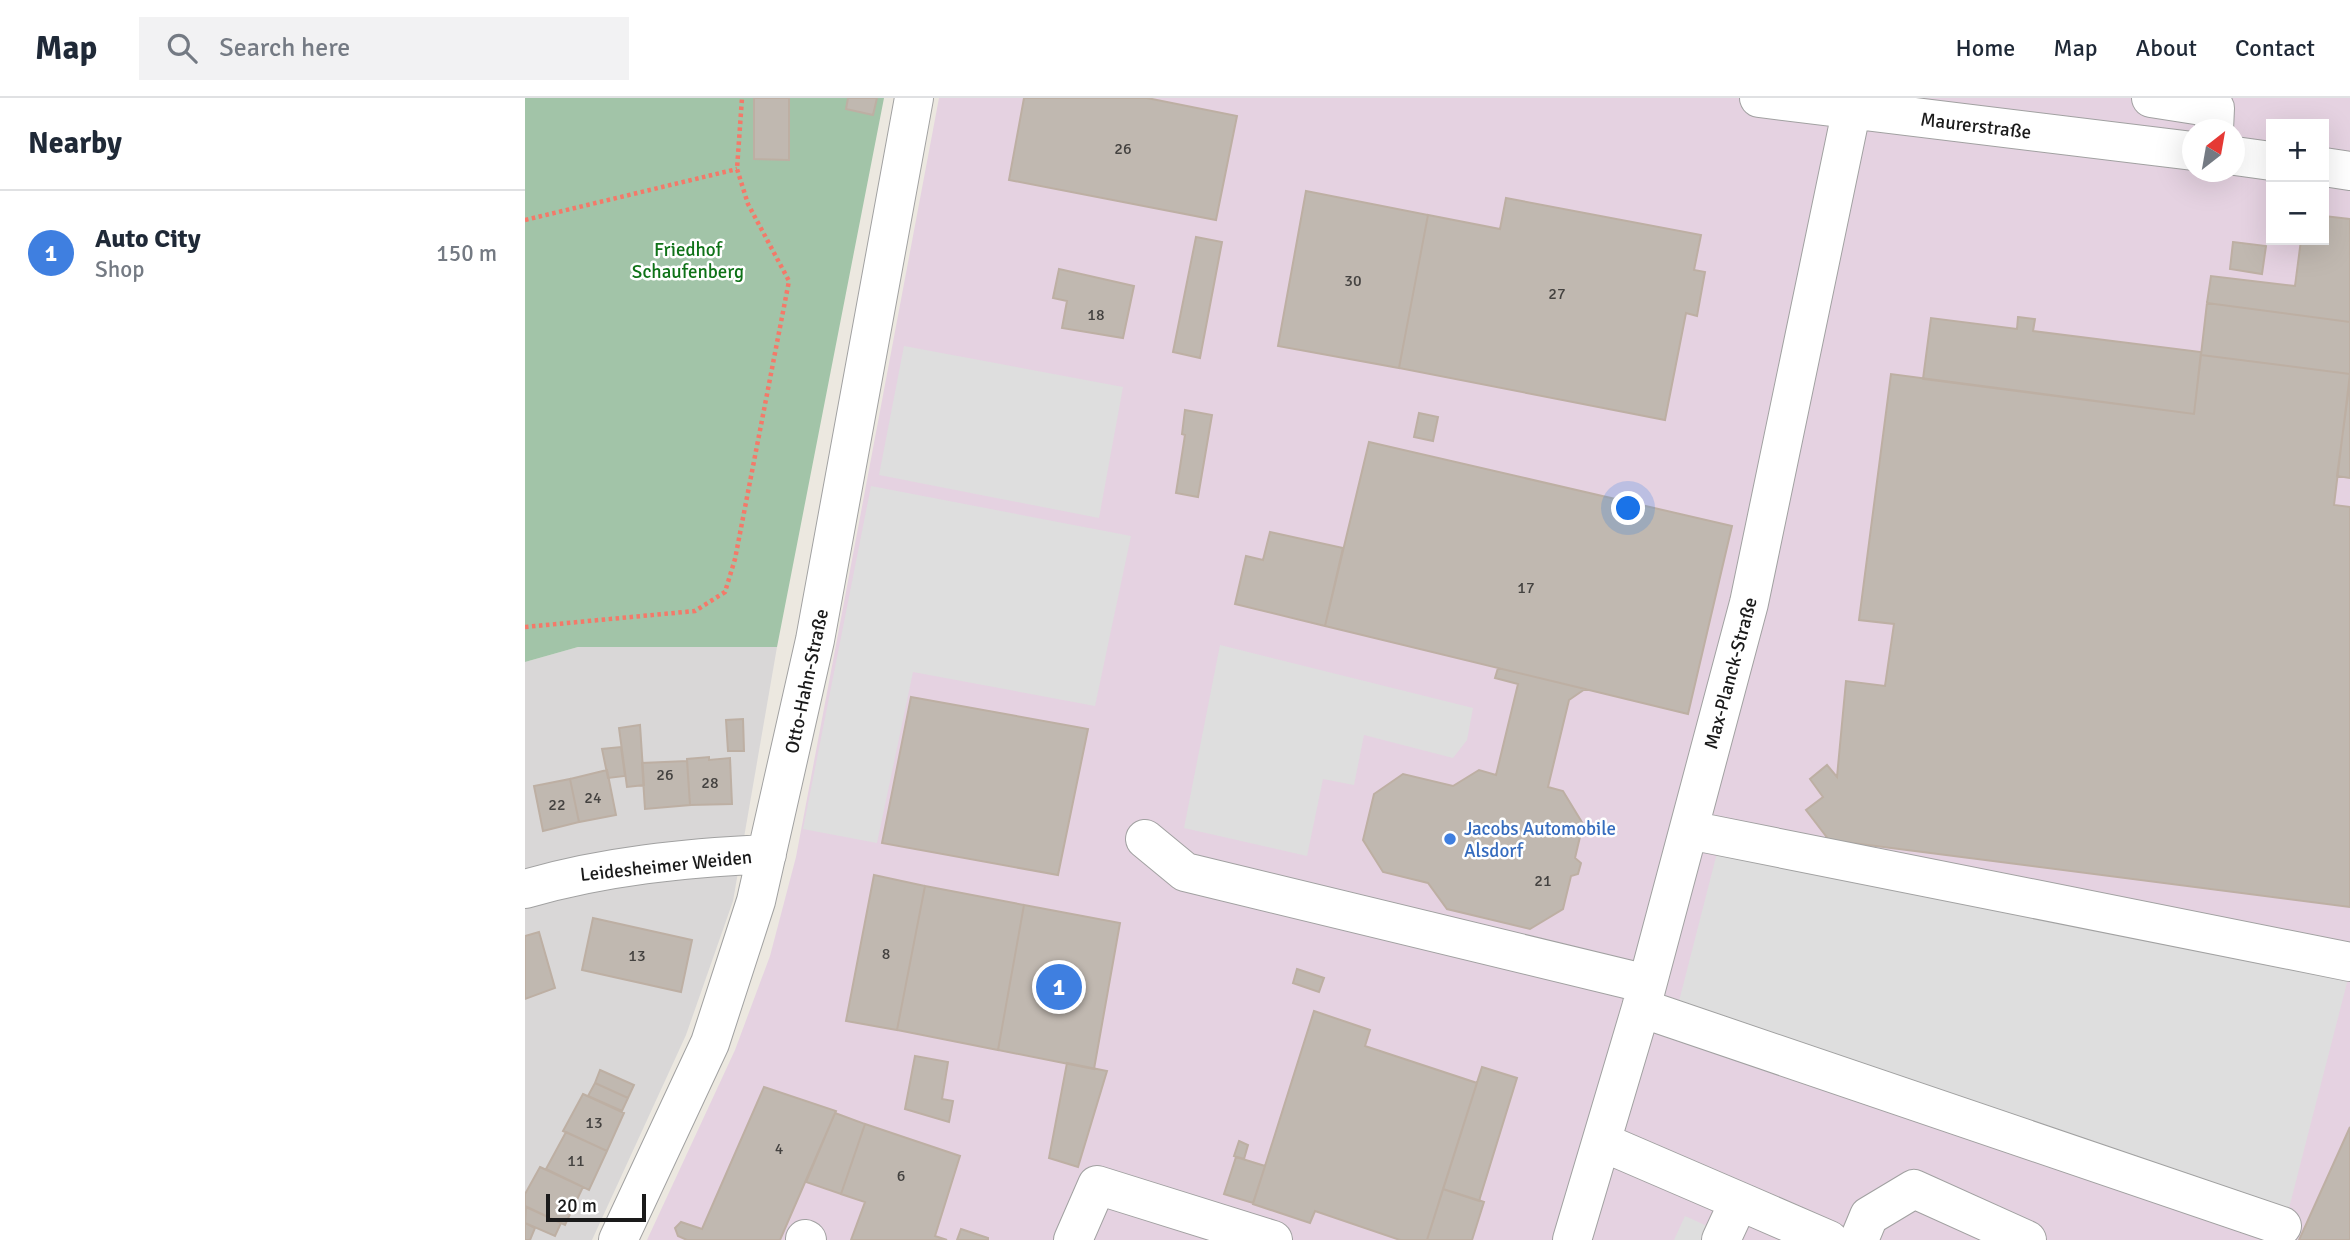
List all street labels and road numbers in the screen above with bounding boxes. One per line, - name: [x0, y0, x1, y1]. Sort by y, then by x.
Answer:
- street label: Maurerstraße: [1919, 107, 2033, 145]
- street label: Max-Planck-Straße: [1699, 595, 1763, 752]
- street label: Otto-Hahn-Straße: [780, 607, 834, 756]
- street label: Leidesheimer Weiden: [579, 845, 753, 887]

